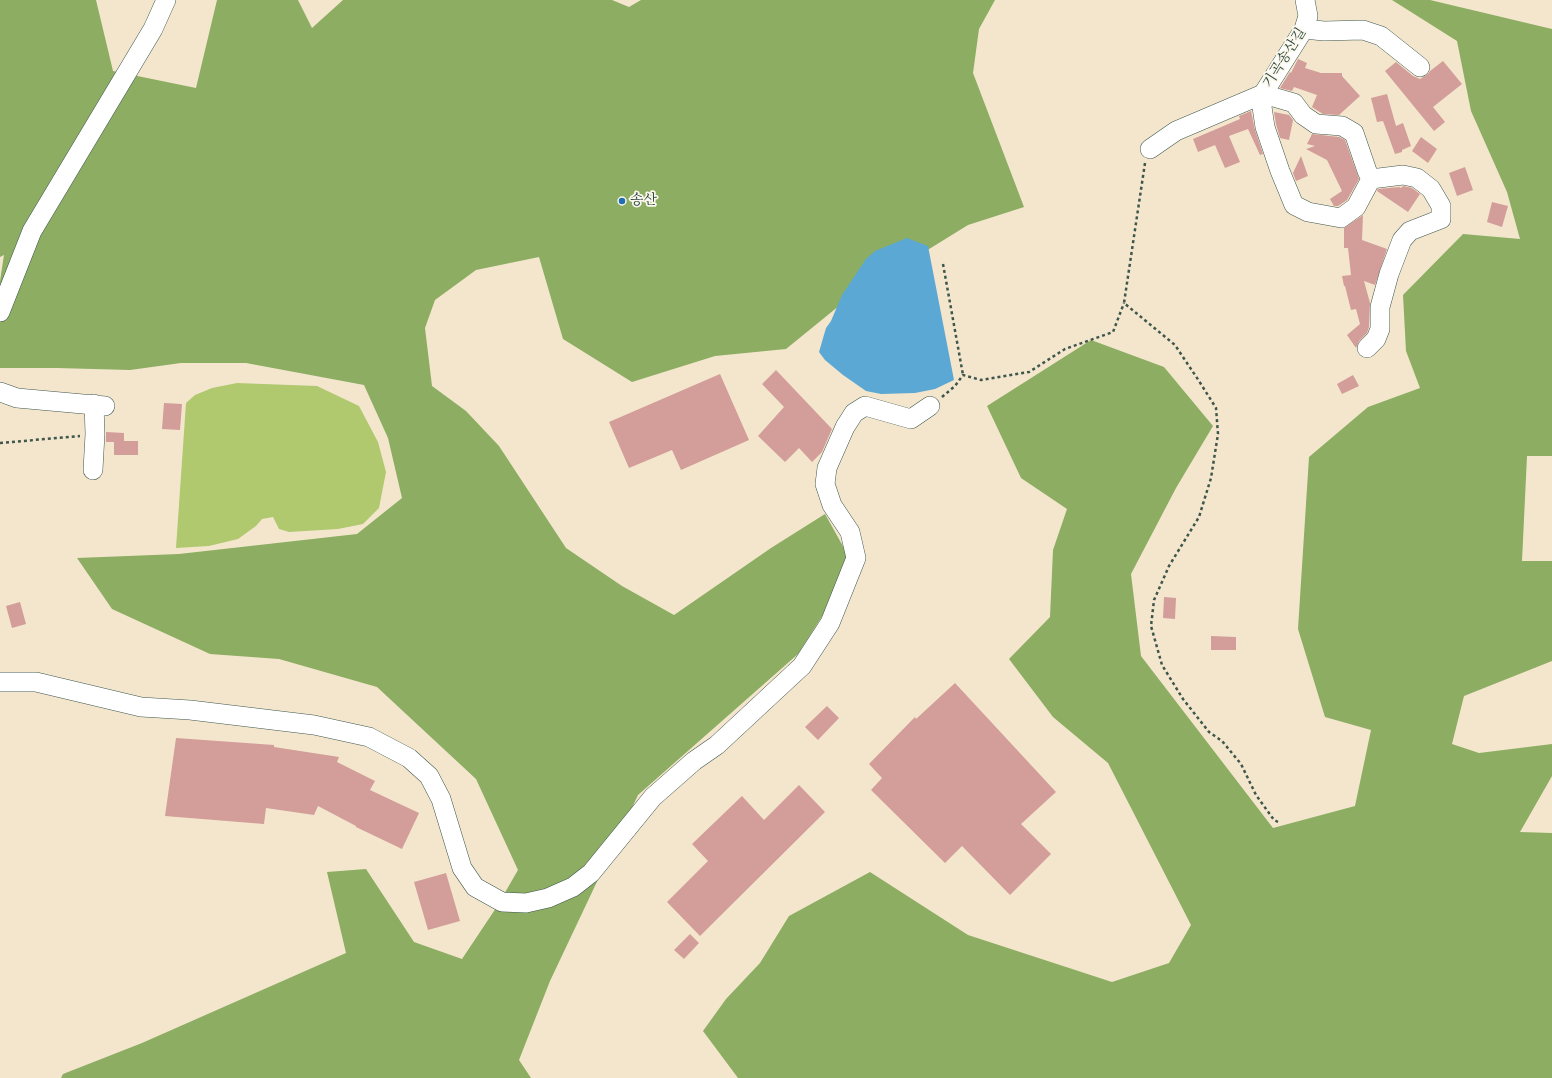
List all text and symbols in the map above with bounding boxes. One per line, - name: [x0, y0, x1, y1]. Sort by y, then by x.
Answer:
- street label: 기곡송산길: [1260, 25, 1310, 91]
- place label: 송산: [630, 193, 657, 209]
- marker: 송산: [617, 196, 627, 206]

